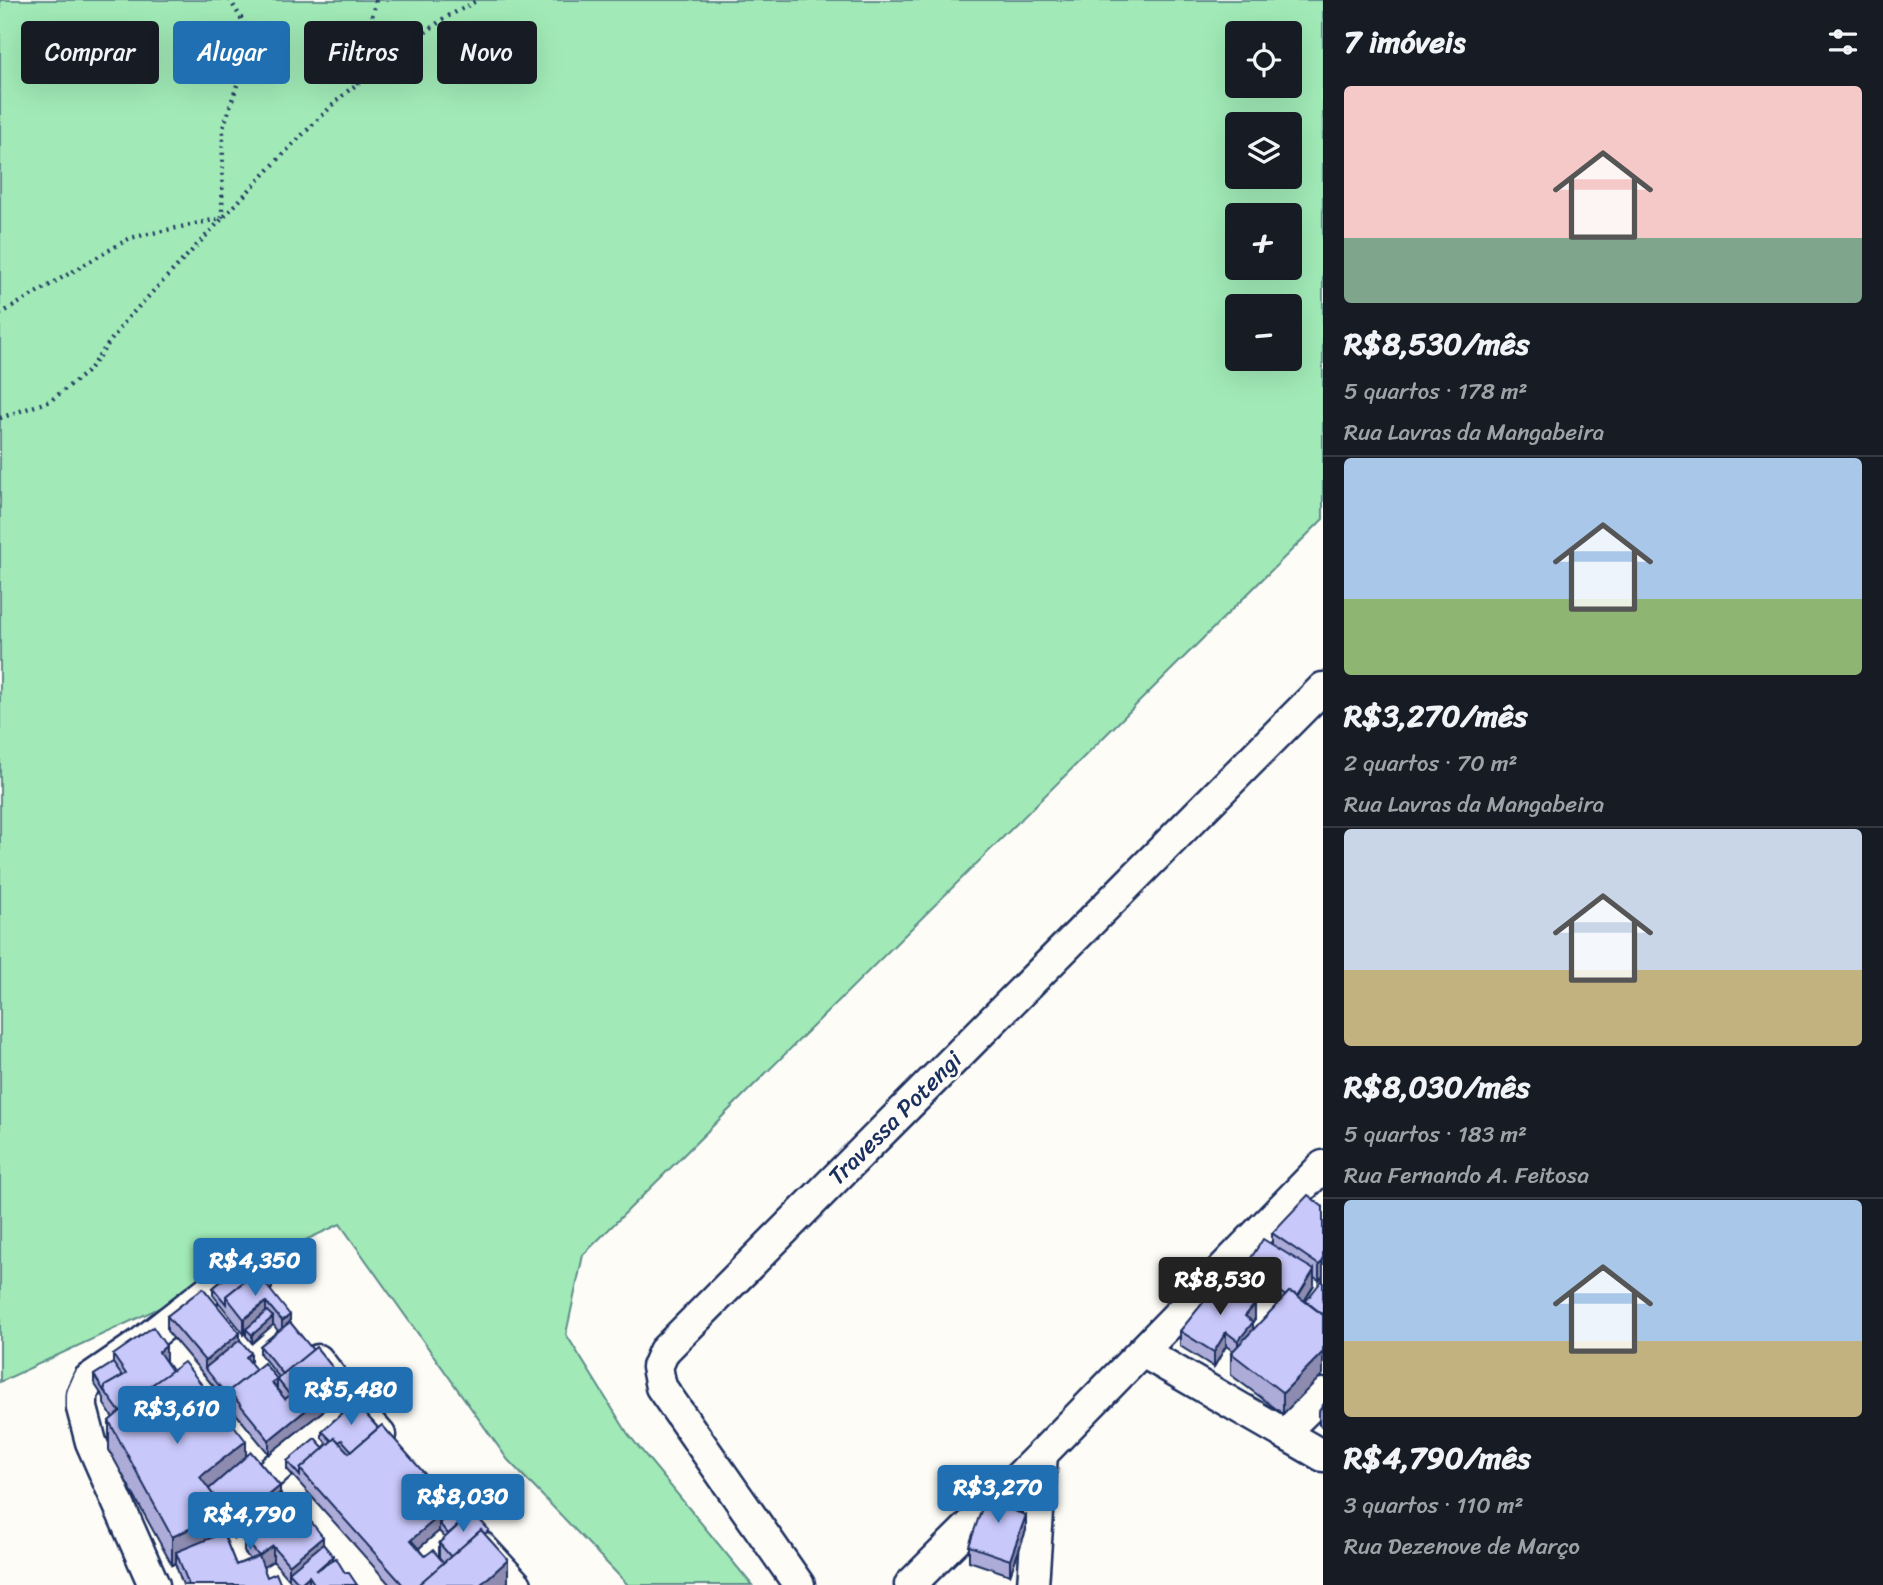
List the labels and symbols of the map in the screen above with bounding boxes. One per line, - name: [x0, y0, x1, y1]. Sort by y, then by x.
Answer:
- street label: Travessa Potengi: [818, 1040, 973, 1195]
- pin: R$4,350: [190, 1238, 320, 1298]
- pin: R$8,530: [1155, 1258, 1285, 1317]
- pin: R$5,480: [286, 1368, 416, 1427]
- pin: R$3,610: [112, 1386, 242, 1446]
- pin: R$3,270: [933, 1466, 1063, 1525]
- pin: R$8,030: [398, 1474, 528, 1534]
- pin: R$4,790: [185, 1492, 315, 1552]

